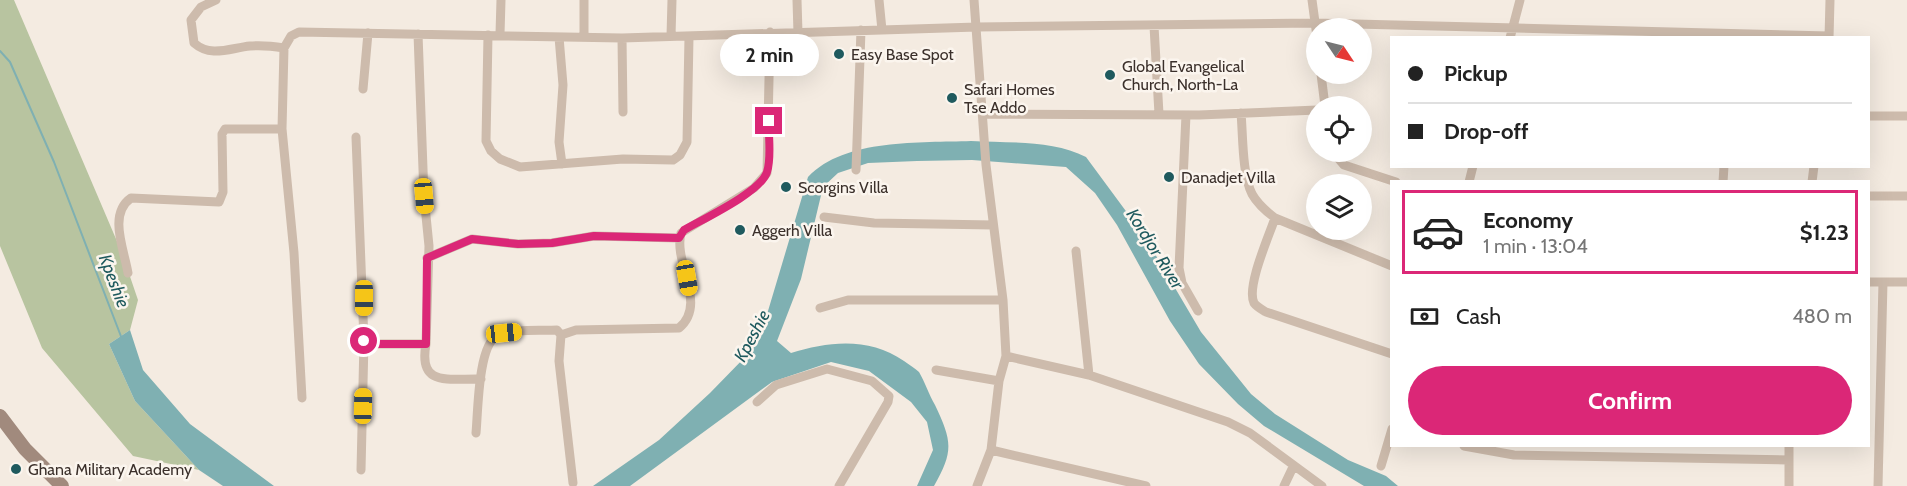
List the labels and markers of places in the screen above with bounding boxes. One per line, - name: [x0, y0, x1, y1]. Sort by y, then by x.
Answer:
- place label: Easy Base Spot: [851, 45, 954, 64]
- marker: Easy Base Spot: [832, 47, 846, 61]
- place label: Global Evangelical Church, North-La: [1122, 57, 1244, 94]
- marker: Global Evangelical Church, North-La: [1103, 68, 1117, 82]
- place label: Safari Homes Tse Addo: [964, 80, 1055, 117]
- marker: Safari Homes Tse Addo: [945, 91, 959, 105]
- place label: Danadjet Villa: [1181, 168, 1276, 187]
- marker: Danadjet Villa: [1162, 170, 1176, 184]
- place label: Scorgins Villa: [798, 178, 888, 197]
- marker: Scorgins Villa: [779, 180, 793, 194]
- place label: Aggerh Villa: [752, 221, 833, 240]
- marker: Aggerh Villa: [733, 223, 747, 237]
- place label: Ghana Military Academy: [28, 460, 192, 479]
- marker: Ghana Military Academy: [9, 462, 23, 476]

